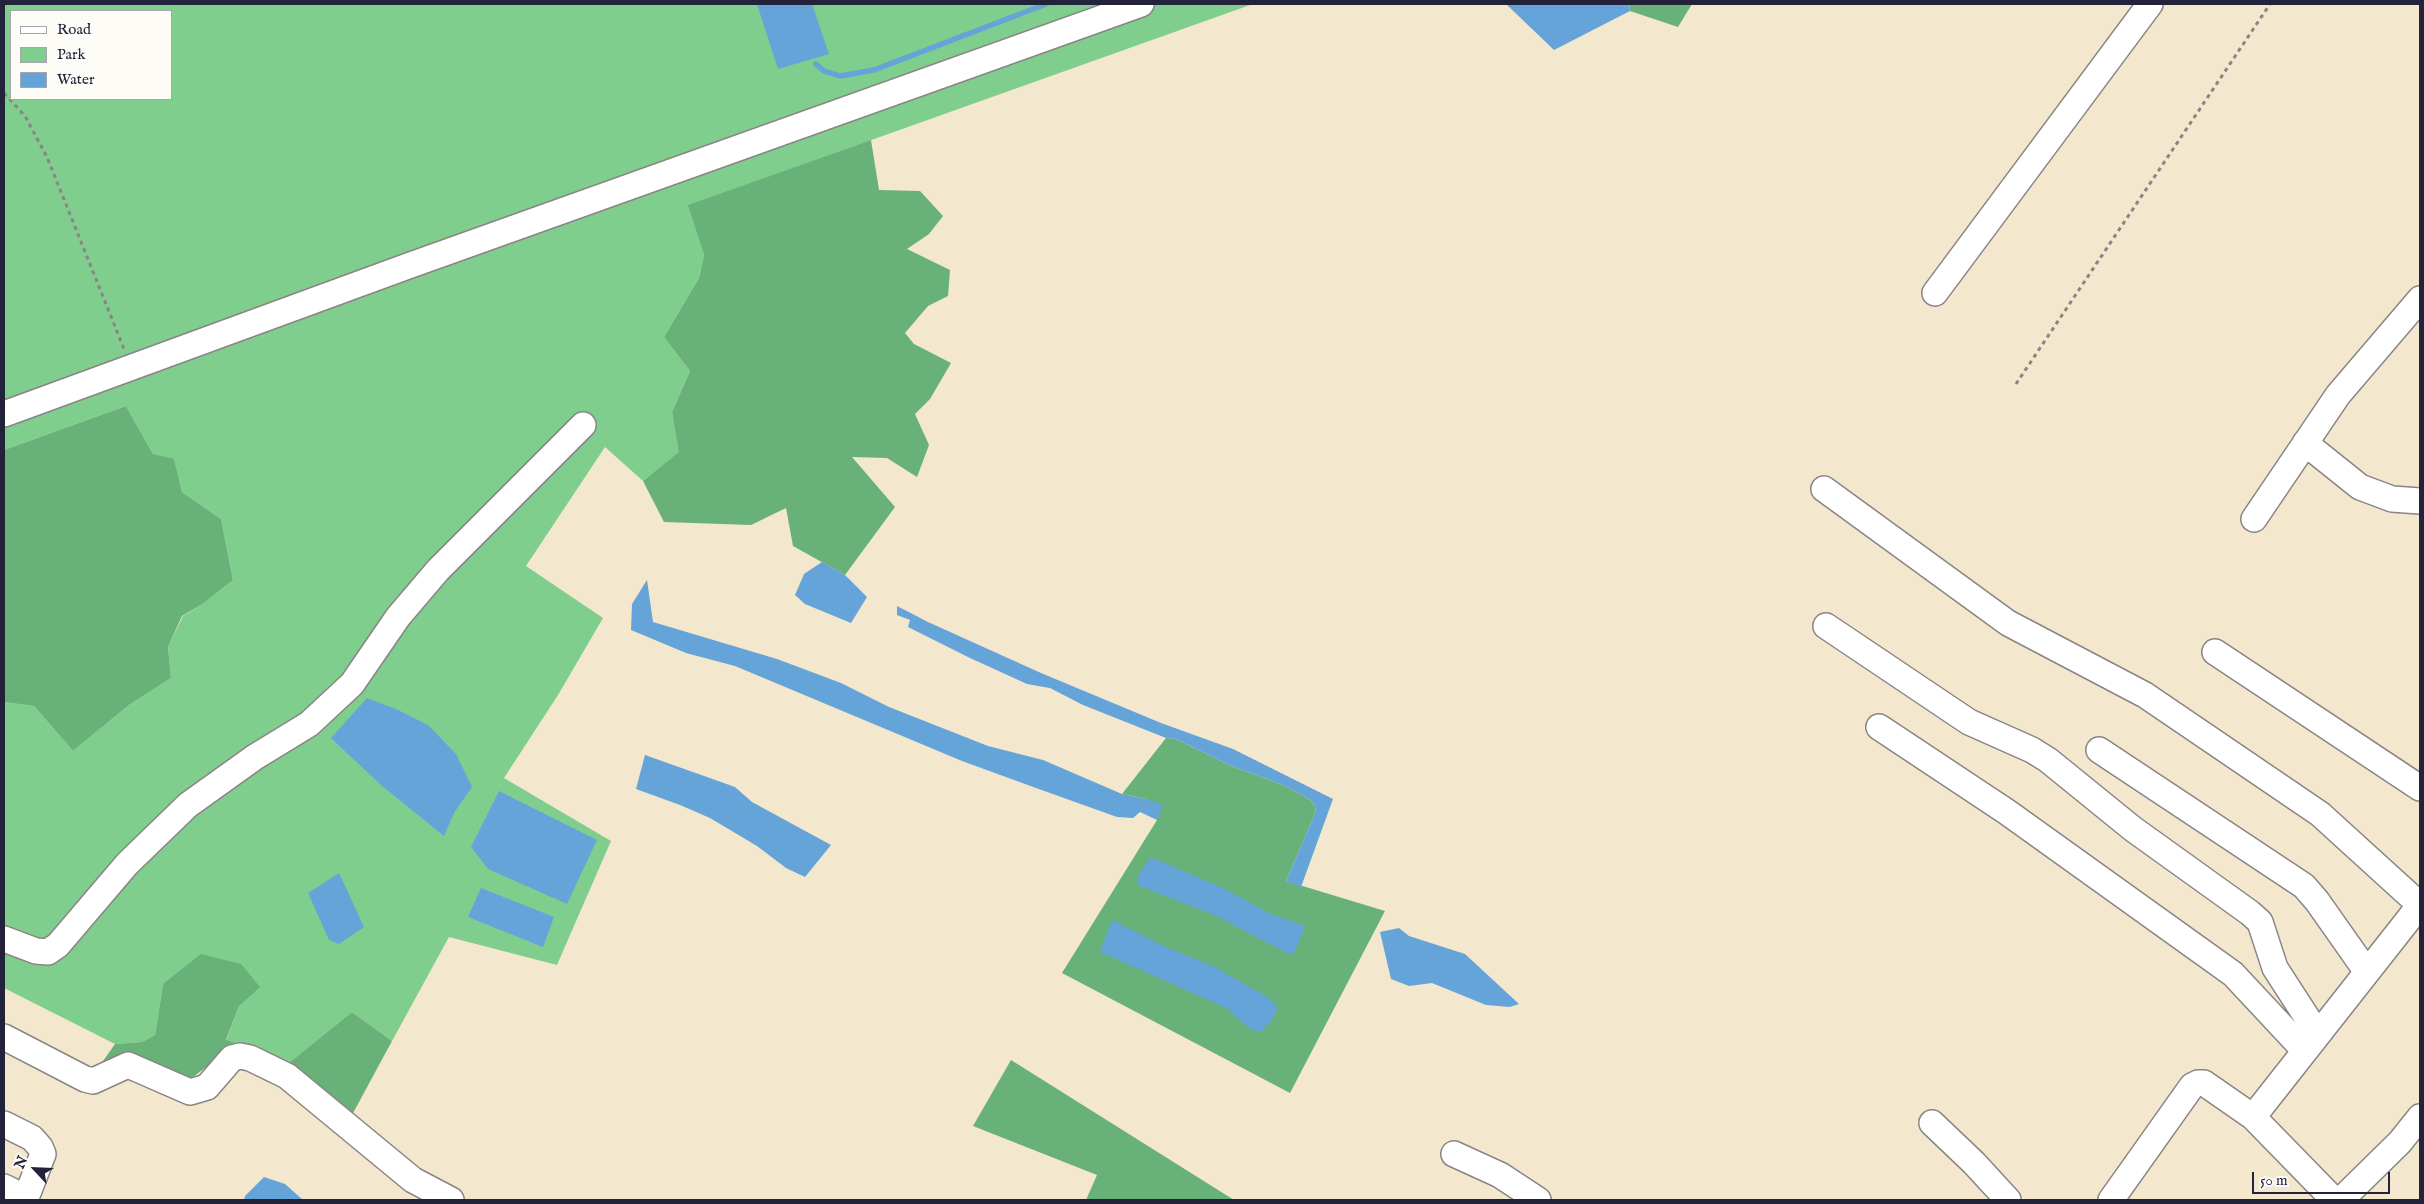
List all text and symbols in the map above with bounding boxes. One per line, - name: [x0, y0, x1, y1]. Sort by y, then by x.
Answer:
- legend: [10, 10, 172, 100]
- text: Road: [57, 20, 91, 39]
- text: Park: [57, 45, 86, 64]
- text: Water: [57, 70, 94, 89]
- north arrow: [10, 1144, 60, 1194]
- text: N: [11, 1153, 32, 1172]
- scale bar: [2254, 1162, 2392, 1194]
- text: 50 m: [2260, 1171, 2288, 1190]

